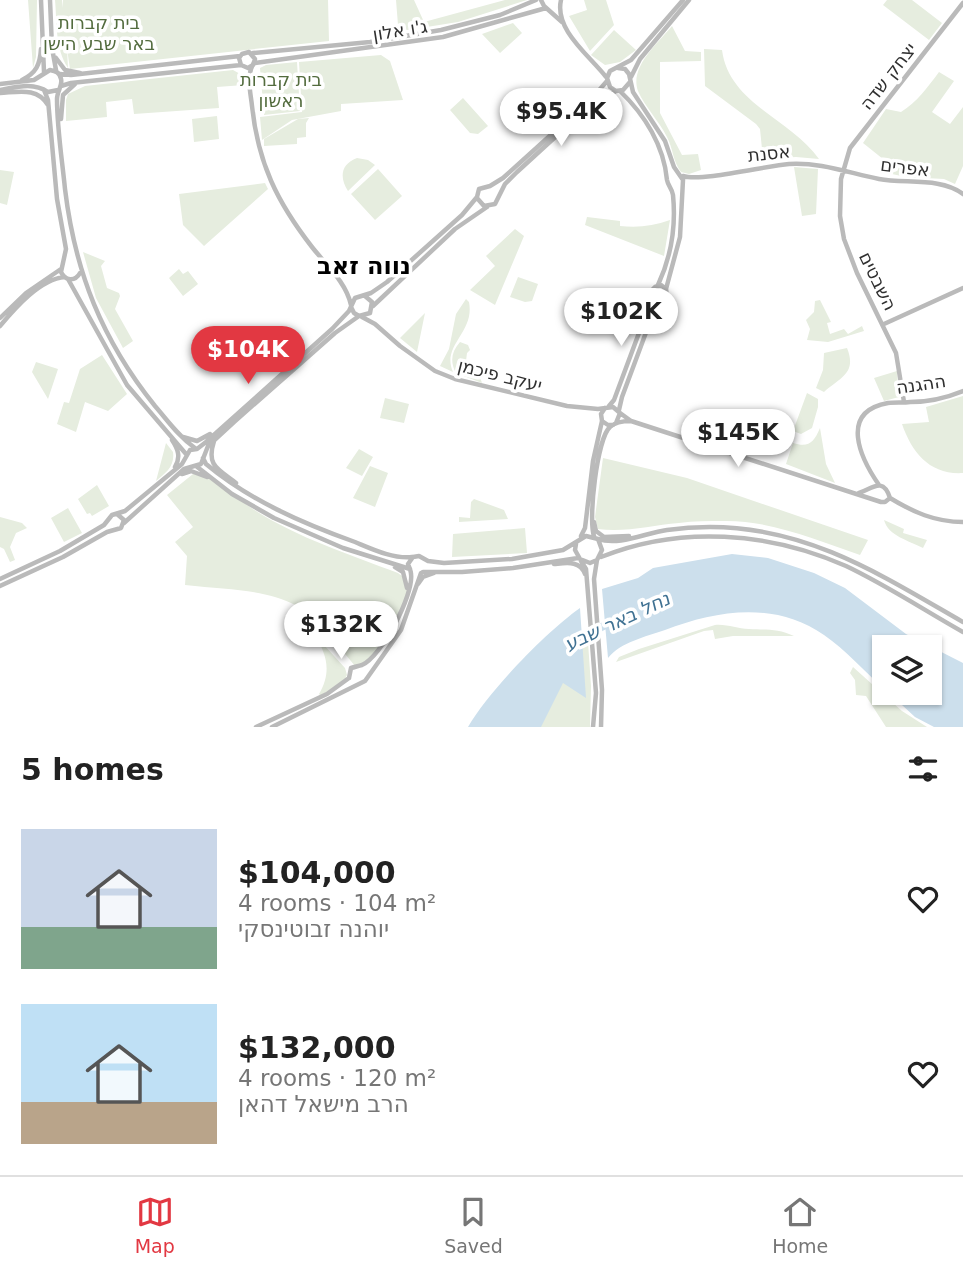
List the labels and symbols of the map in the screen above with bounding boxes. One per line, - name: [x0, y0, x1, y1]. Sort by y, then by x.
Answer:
- park label: בית קברות באר שבע הישן: [43, 12, 155, 54]
- street label: ג'ו אלון: [371, 15, 429, 45]
- street label: יצחק שדה: [855, 38, 921, 114]
- park label: בית קברות ראשון: [240, 69, 322, 111]
- pin: $95.4K: [504, 88, 618, 148]
- street label: אסנת: [747, 140, 791, 166]
- street label: אפרים: [879, 154, 931, 180]
- street label: השבטים: [855, 248, 901, 314]
- district label: נווה זאב: [317, 252, 411, 280]
- pin: $102K: [572, 288, 670, 348]
- pin: $104K: [199, 326, 297, 386]
- street label: יעקב פיכמן: [456, 354, 544, 396]
- street label: ההגנה: [895, 370, 947, 398]
- pin: $145K: [689, 410, 787, 469]
- water label: נחל באר שבע: [561, 587, 674, 655]
- pin: $132K: [292, 602, 390, 661]

